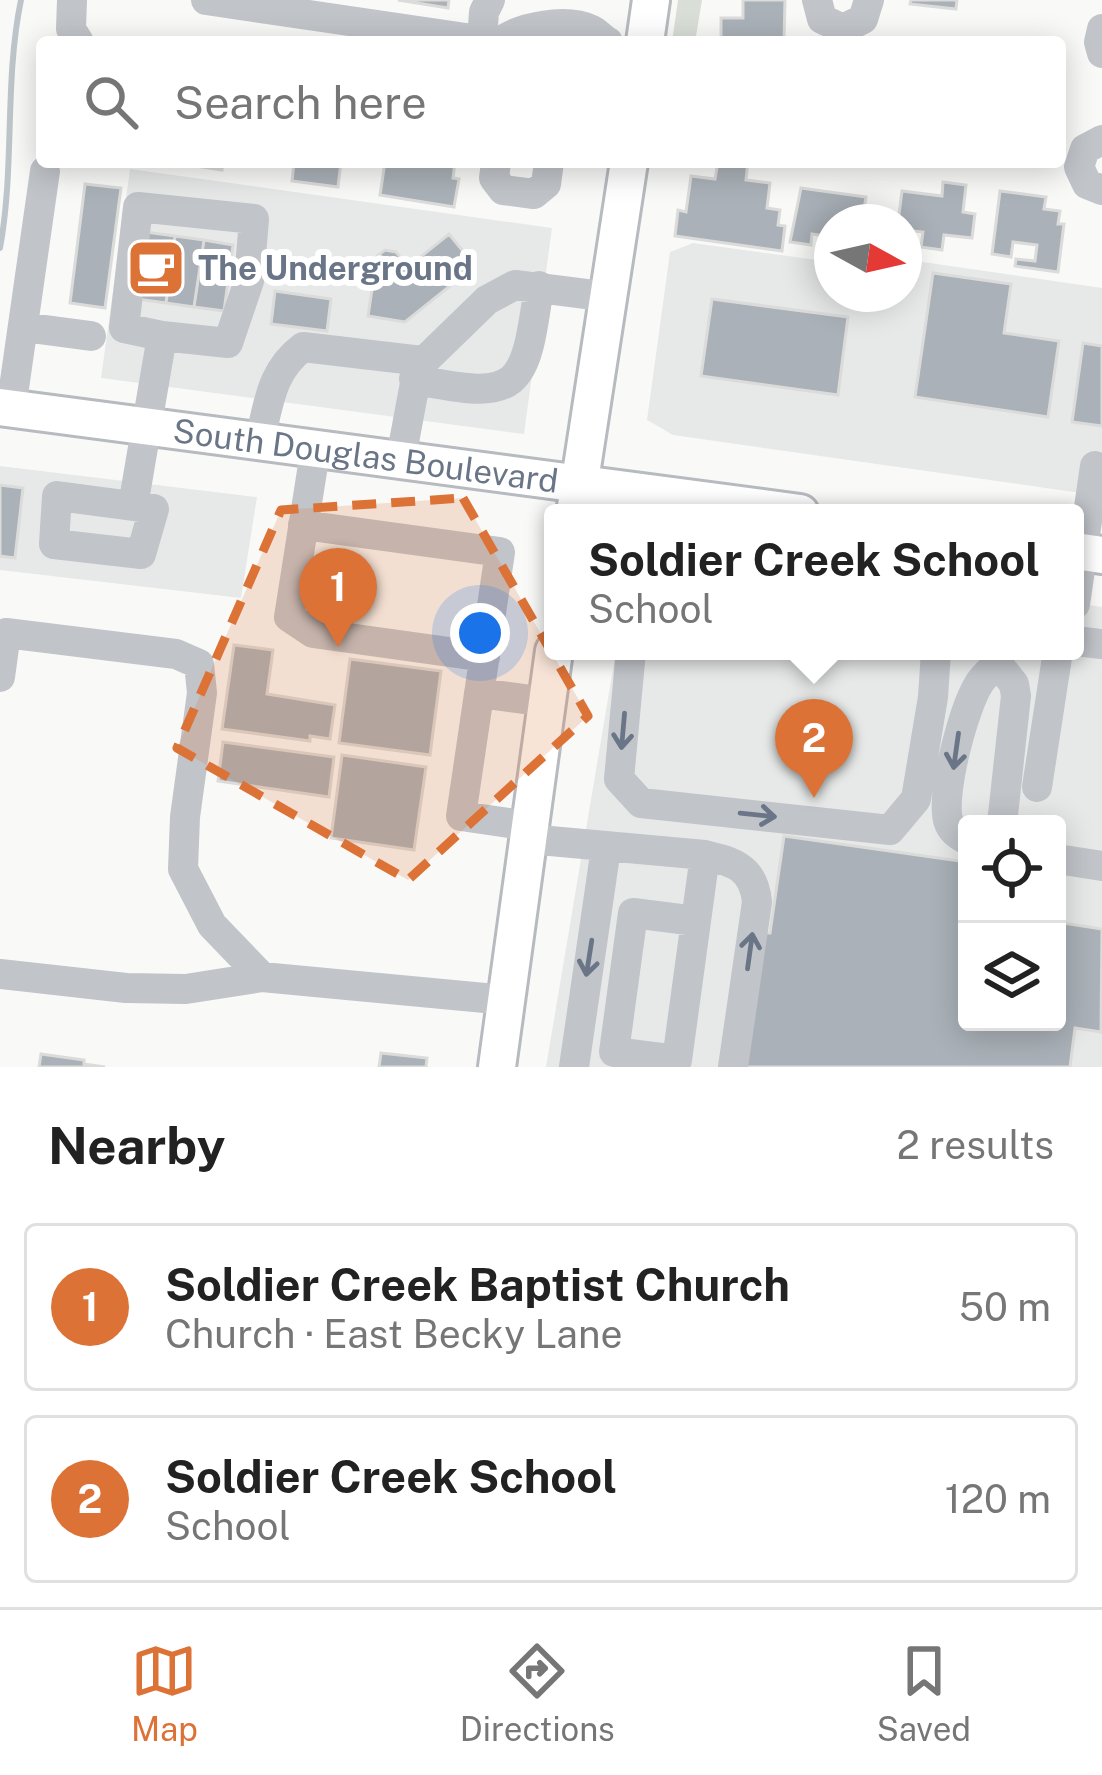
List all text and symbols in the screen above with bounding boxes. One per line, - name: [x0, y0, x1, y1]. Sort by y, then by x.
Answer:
- search box: [36, 36, 1066, 168]
- icon: search: [78, 69, 144, 135]
- text: Search here: [174, 76, 427, 129]
- north arrow: [814, 204, 922, 312]
- cafe icon: The Underground: [125, 237, 187, 299]
- place label: The Underground: [198, 249, 473, 287]
- street label: South Douglas Boulevard: [171, 411, 561, 500]
- popup: [544, 504, 1084, 660]
- text: Soldier Creek School: [588, 533, 1040, 586]
- pin: 1: [299, 548, 377, 647]
- text: School: [588, 586, 714, 632]
- your location: [450, 603, 510, 663]
- pin: 2: [775, 699, 853, 798]
- one-way arrow: [611, 711, 634, 750]
- one-way arrow: [944, 730, 967, 769]
- one-way arrow: [738, 805, 777, 827]
- map controls: [958, 815, 1066, 1031]
- button: locate: [958, 815, 1066, 923]
- button: layers: [958, 923, 1066, 1031]
- one-way arrow: [739, 932, 762, 971]
- one-way arrow: [577, 937, 600, 976]
- text: Nearby: [48, 1116, 225, 1175]
- text: 2 results: [897, 1122, 1054, 1168]
- text: Soldier Creek Baptist Church: [165, 1258, 790, 1311]
- text: 1: [82, 1284, 98, 1330]
- text: 50 m: [959, 1284, 1051, 1330]
- text: Church · East Becky Lane: [165, 1311, 622, 1357]
- text: Soldier Creek School: [165, 1450, 617, 1503]
- text: 2: [78, 1476, 102, 1522]
- text: 120 m: [945, 1476, 1051, 1522]
- text: School: [165, 1503, 290, 1549]
- tab: Map: [131, 1638, 198, 1748]
- tab: Directions: [460, 1638, 615, 1748]
- tab: Saved: [877, 1638, 971, 1748]

